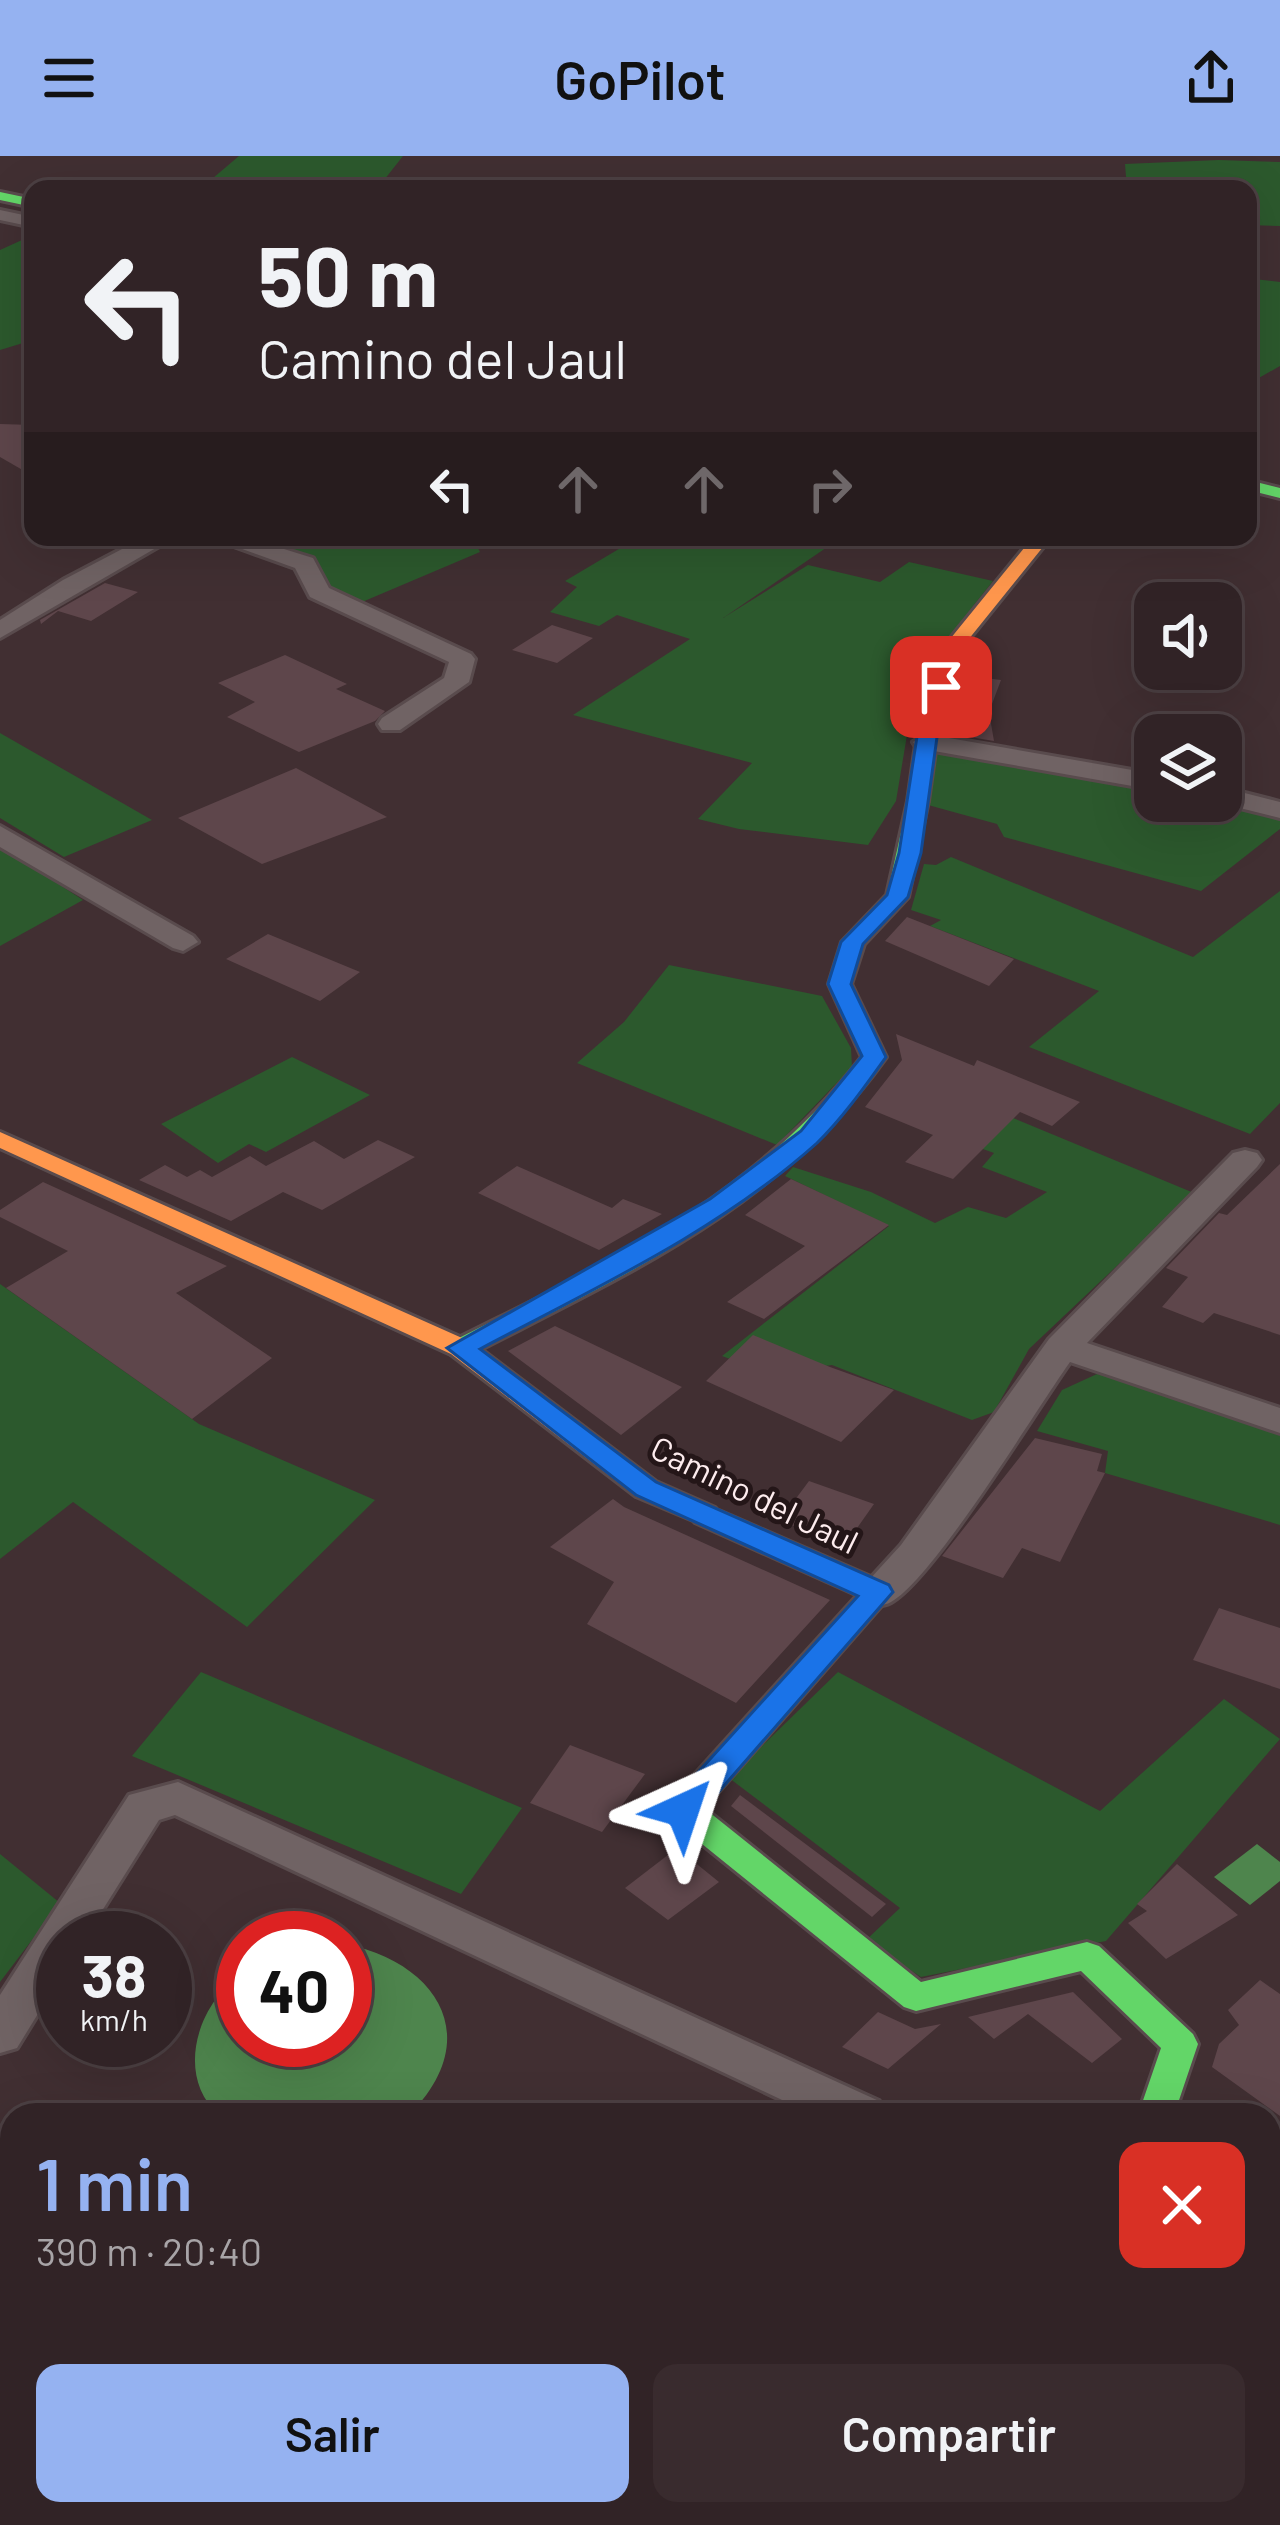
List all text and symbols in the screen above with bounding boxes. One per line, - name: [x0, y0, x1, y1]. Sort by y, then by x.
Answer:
- icon: menu: [36, 45, 102, 111]
- icon: share: [1178, 45, 1244, 111]
- text: GoPilot: [554, 46, 726, 111]
- text: 50 m: [258, 223, 438, 324]
- icon: left: [60, 228, 216, 384]
- text: Camino del Jaul: [258, 325, 627, 390]
- icon: left: [419, 456, 485, 522]
- icon: ahead: [545, 456, 611, 522]
- icon: ahead: [671, 456, 737, 522]
- icon: right: [797, 456, 863, 522]
- map controls: [1134, 582, 1242, 822]
- button: sound: [1134, 582, 1242, 690]
- pin: [890, 636, 992, 738]
- icon: arrive: [908, 654, 974, 720]
- button: layers: [1134, 714, 1242, 822]
- street label: Camino del Jaul: [645, 1427, 865, 1561]
- position arrow: [620, 1747, 746, 1873]
- speed limit sign: 40: [216, 1911, 372, 2067]
- text: 38: [82, 1938, 146, 2010]
- text: km/h: [80, 2001, 148, 2037]
- text: 1 min: [36, 2139, 193, 2225]
- button: close: [1119, 2142, 1245, 2268]
- text: 390 m · 20:40: [36, 2227, 262, 2274]
- button: Salir: [36, 2364, 629, 2502]
- button: Compartir: [653, 2364, 1245, 2502]

